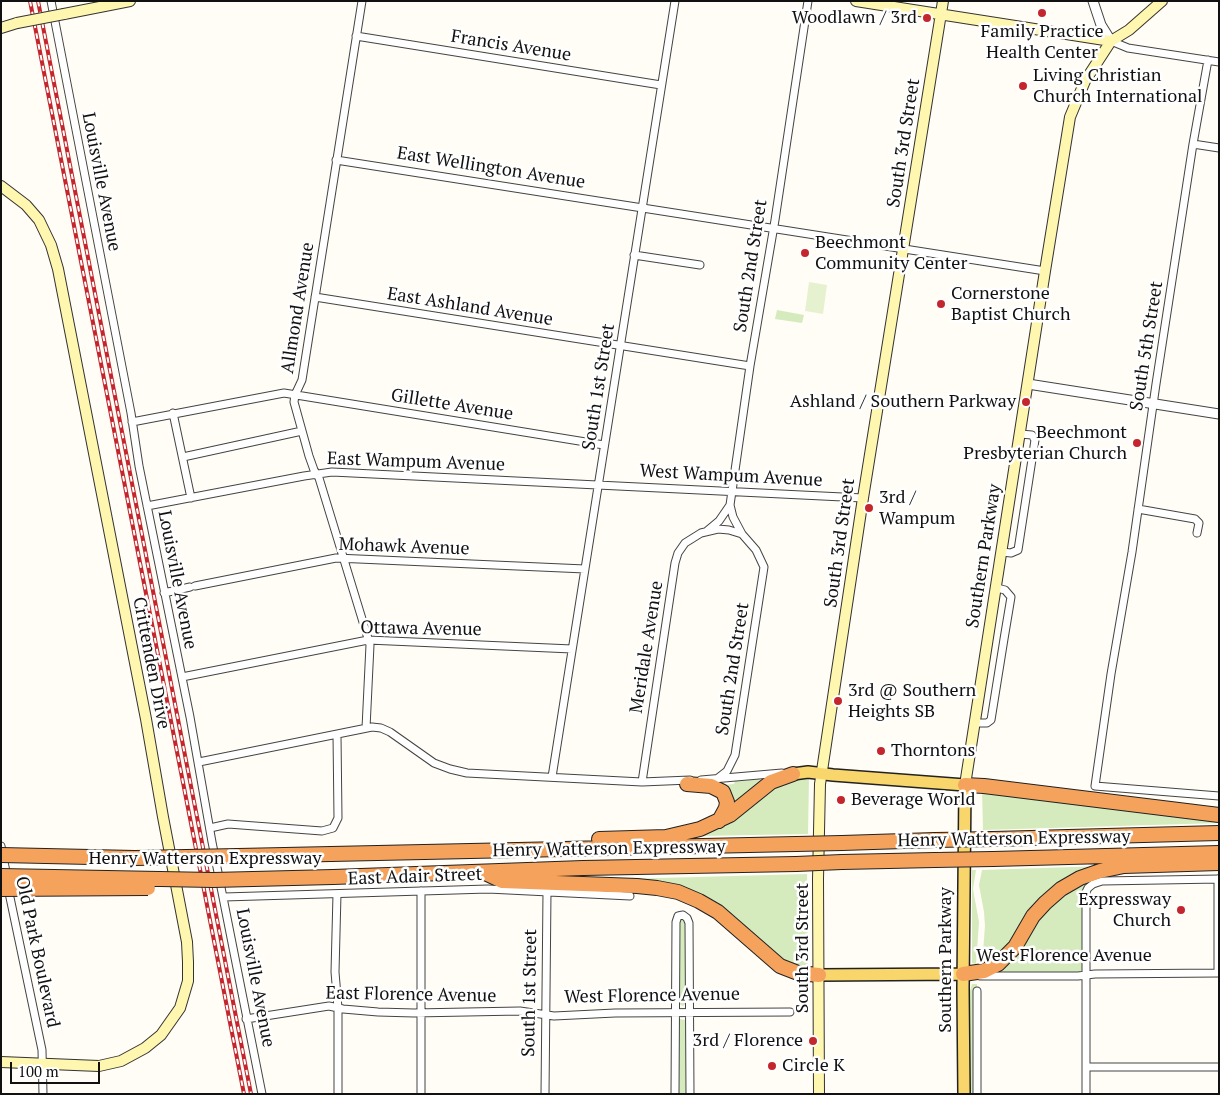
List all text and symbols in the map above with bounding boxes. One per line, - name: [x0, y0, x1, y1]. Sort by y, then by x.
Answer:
- place label: Woodlawn / 3rd: [792, 7, 917, 29]
- marker: Family Practice Health Center: [1036, 7, 1048, 19]
- marker: Woodlawn / 3rd: [921, 12, 933, 24]
- place label: Family Practice Health Center: [980, 21, 1104, 64]
- street label: Francis Avenue: [449, 26, 573, 66]
- place label: Living Christian Church International: [1033, 65, 1202, 108]
- street label: South 3rd Street: [883, 77, 925, 209]
- marker: Living Christian Church International: [1017, 80, 1029, 92]
- street label: Louisville Avenue: [77, 111, 125, 253]
- street label: East Wellington Avenue: [395, 142, 587, 194]
- street label: South 2nd Street: [730, 198, 772, 334]
- place label: Beechmont Community Center: [815, 232, 967, 274]
- street label: Allmond Avenue: [277, 241, 319, 375]
- marker: Beechmont Community Center: [799, 247, 811, 259]
- street label: South 5th Street: [1126, 280, 1168, 412]
- street label: East Ashland Avenue: [386, 283, 554, 331]
- place label: Cornerstone Baptist Church: [951, 283, 1070, 326]
- marker: Cornerstone Baptist Church: [935, 298, 947, 310]
- street label: South 1st Street: [578, 322, 620, 452]
- street label: Gillette Avenue: [389, 385, 515, 425]
- place label: Ashland / Southern Parkway: [790, 391, 1016, 413]
- marker: Ashland / Southern Parkway: [1020, 396, 1032, 408]
- place label: Beechmont Presbyterian Church: [963, 422, 1127, 464]
- marker: Beechmont Presbyterian Church: [1131, 437, 1143, 449]
- street label: East Wampum Avenue: [327, 448, 505, 476]
- street label: West Wampum Avenue: [639, 460, 823, 492]
- street label: South 3rd Street: [820, 477, 860, 609]
- street label: Southern Parkway: [962, 482, 1006, 630]
- place label: 3rd / Wampum: [879, 487, 955, 530]
- marker: 3rd / Wampum: [863, 502, 875, 514]
- street label: Louisville Avenue: [153, 509, 201, 651]
- street label: Mohawk Avenue: [338, 534, 470, 560]
- street label: Meridale Avenue: [626, 579, 668, 715]
- street label: Crittenden Drive: [128, 595, 174, 731]
- street label: South 2nd Street: [712, 601, 754, 737]
- street label: Ottawa Avenue: [360, 617, 482, 641]
- place label: 3rd @ Southern Heights SB: [848, 680, 976, 722]
- marker: 3rd @ Southern Heights SB: [832, 695, 844, 707]
- place label: Thorntons: [891, 740, 975, 762]
- marker: Thorntons: [875, 745, 887, 757]
- place label: Beverage World: [851, 789, 975, 811]
- marker: Beverage World: [835, 794, 847, 806]
- street label: Henry Watterson Expressway: [897, 826, 1131, 852]
- street label: Henry Watterson Expressway: [492, 836, 726, 862]
- street label: Henry Watterson Expressway: [88, 848, 322, 870]
- street label: East Adair Street: [347, 864, 483, 890]
- street label: Old Park Boulevard: [10, 874, 64, 1030]
- street label: South 3rd Street: [792, 883, 814, 1013]
- street label: Southern Parkway: [935, 887, 957, 1033]
- place label: Expressway Church: [1078, 889, 1171, 932]
- marker: Expressway Church: [1175, 904, 1187, 916]
- street label: Louisville Avenue: [231, 907, 279, 1049]
- street label: South 1st Street: [518, 929, 542, 1057]
- street label: West Florence Avenue: [976, 945, 1152, 967]
- street label: East Florence Avenue: [325, 983, 497, 1007]
- street label: West Florence Avenue: [564, 984, 740, 1008]
- place label: 3rd / Florence: [693, 1030, 803, 1052]
- marker: 3rd / Florence: [807, 1035, 819, 1047]
- scale bar: [12, 1052, 102, 1084]
- place label: Circle K: [782, 1055, 845, 1077]
- marker: Circle K: [766, 1060, 778, 1072]
- text: 100 m: [18, 1061, 59, 1081]

